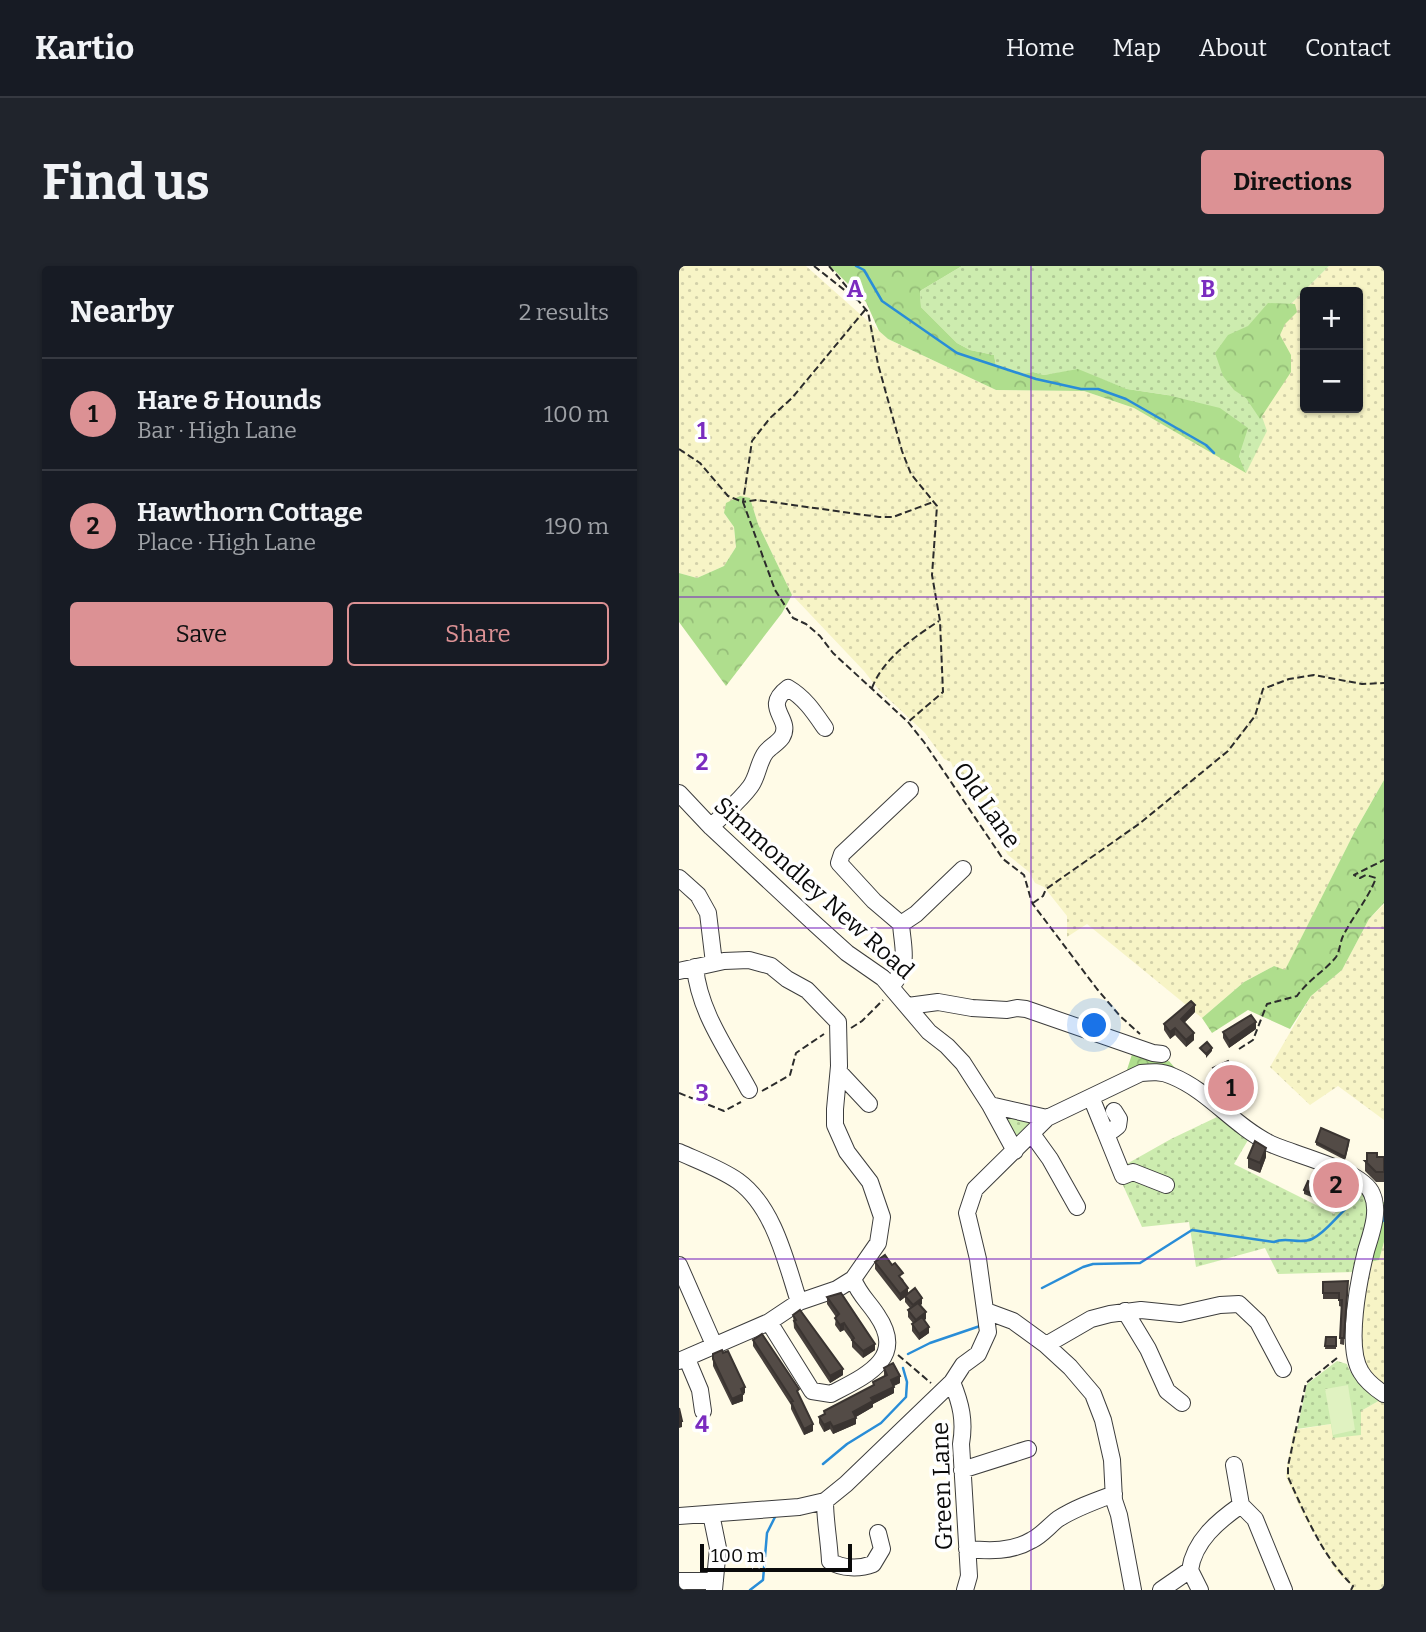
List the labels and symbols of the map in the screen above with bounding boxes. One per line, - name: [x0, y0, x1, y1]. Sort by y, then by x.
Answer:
- text: A: [847, 275, 864, 303]
- text: B: [1201, 275, 1215, 303]
- text: 1: [697, 417, 707, 445]
- text: 2: [696, 748, 709, 776]
- street label: Old Lane: [947, 757, 1027, 853]
- street label: Simmondley New Road: [709, 791, 919, 985]
- your location: [1077, 1008, 1111, 1042]
- pin: 1: [1208, 1062, 1254, 1114]
- text: 3: [695, 1079, 709, 1107]
- pin: 2: [1313, 1159, 1359, 1211]
- text: 4: [695, 1410, 709, 1438]
- street label: Green Lane: [926, 1421, 958, 1551]
- scale bar: [700, 1541, 852, 1573]

